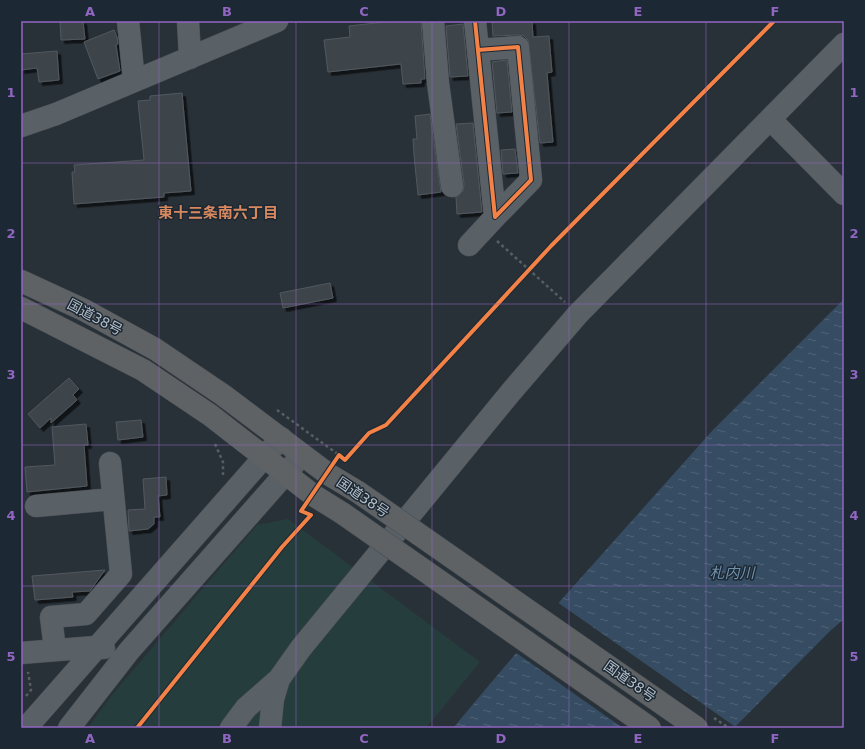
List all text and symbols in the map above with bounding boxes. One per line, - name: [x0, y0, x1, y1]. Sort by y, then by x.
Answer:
- text: A: [85, 4, 95, 19]
- text: B: [222, 4, 232, 19]
- text: C: [359, 4, 369, 19]
- text: D: [496, 4, 507, 19]
- text: E: [634, 4, 642, 19]
- text: F: [771, 4, 779, 19]
- text: 1: [6, 85, 16, 100]
- text: 1: [849, 85, 859, 100]
- district label: 東十三条南六丁目: [158, 204, 278, 222]
- text: 2: [6, 226, 16, 241]
- text: 2: [849, 226, 859, 241]
- street label: 国道38号: [65, 296, 125, 338]
- text: 3: [6, 367, 16, 382]
- text: 3: [849, 367, 859, 382]
- street label: 国道38号: [334, 474, 392, 520]
- text: 4: [6, 508, 16, 523]
- text: 4: [849, 508, 859, 523]
- water label: 札内川: [709, 564, 756, 582]
- text: 5: [6, 649, 16, 664]
- text: 5: [849, 649, 859, 664]
- street label: 国道38号: [601, 657, 659, 705]
- text: A: [85, 731, 95, 746]
- text: B: [222, 731, 232, 746]
- text: C: [359, 731, 369, 746]
- text: D: [496, 731, 507, 746]
- text: E: [634, 731, 642, 746]
- text: F: [771, 731, 779, 746]

